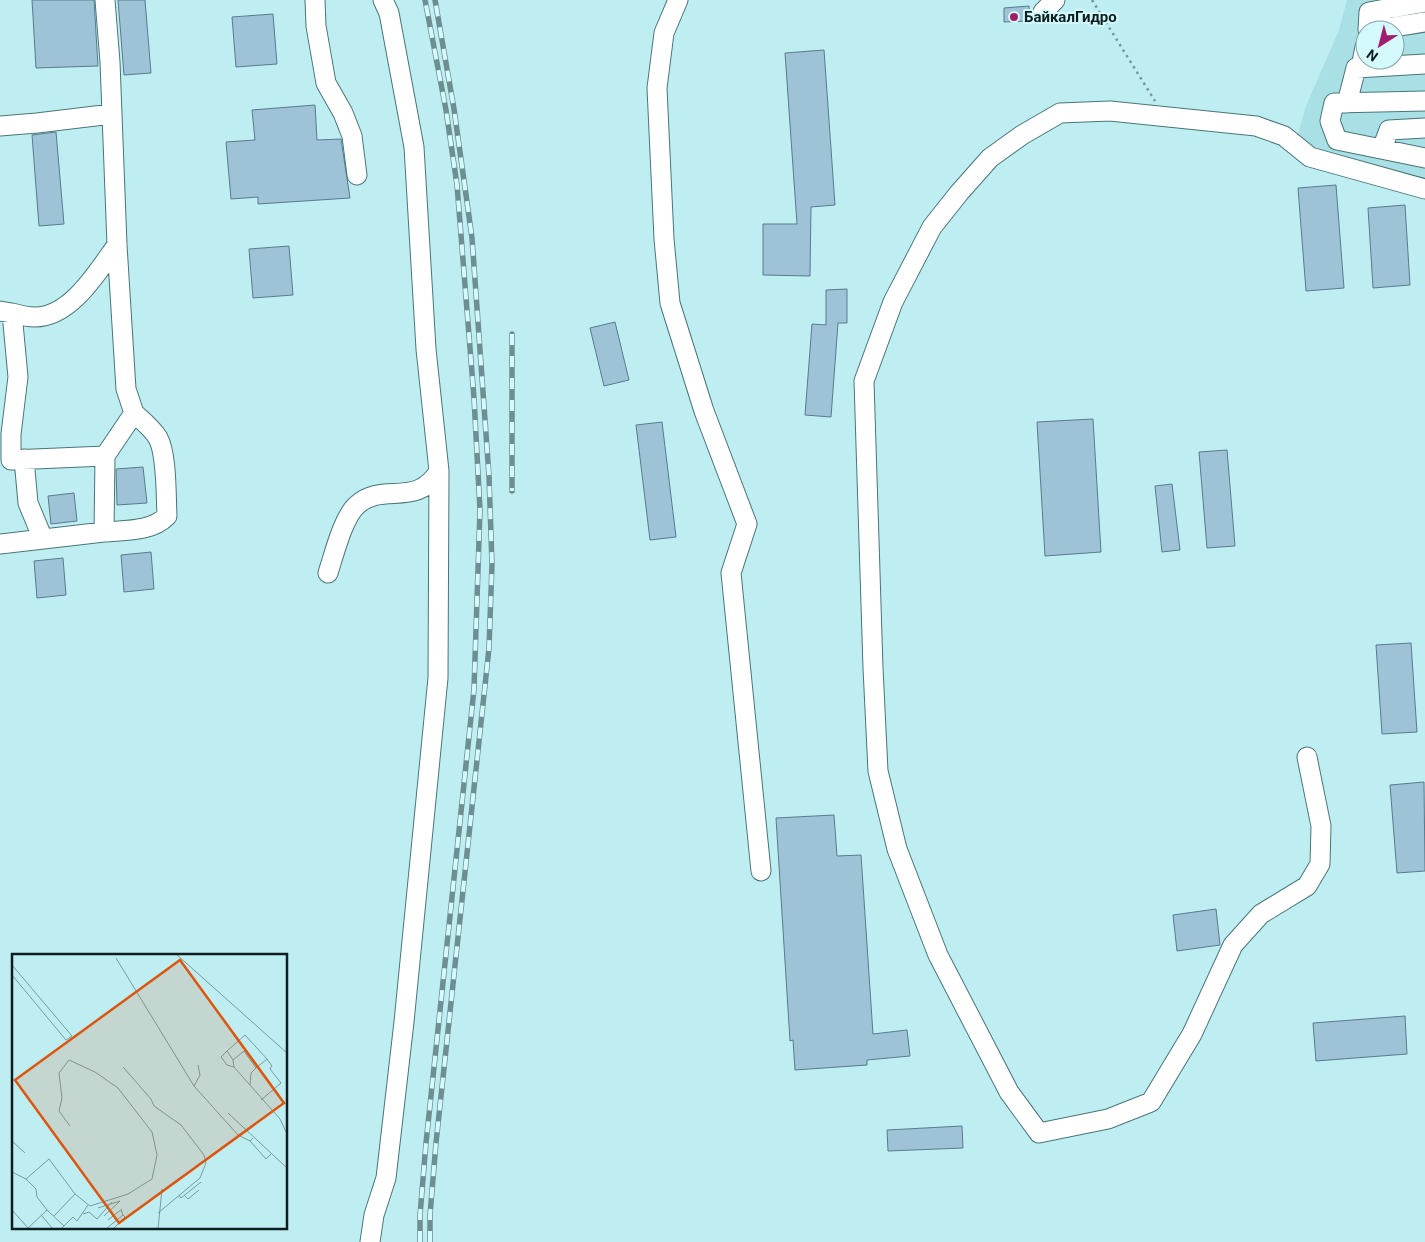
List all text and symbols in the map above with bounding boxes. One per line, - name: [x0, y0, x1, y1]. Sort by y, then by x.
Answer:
- place label: БайкалГидро: [1024, 8, 1117, 26]
- marker: БайкалГидро: [1008, 11, 1020, 23]
- north arrow: [1355, 20, 1405, 70]
- text: N: [1364, 46, 1381, 65]
- inset map: [12, 954, 288, 1230]

